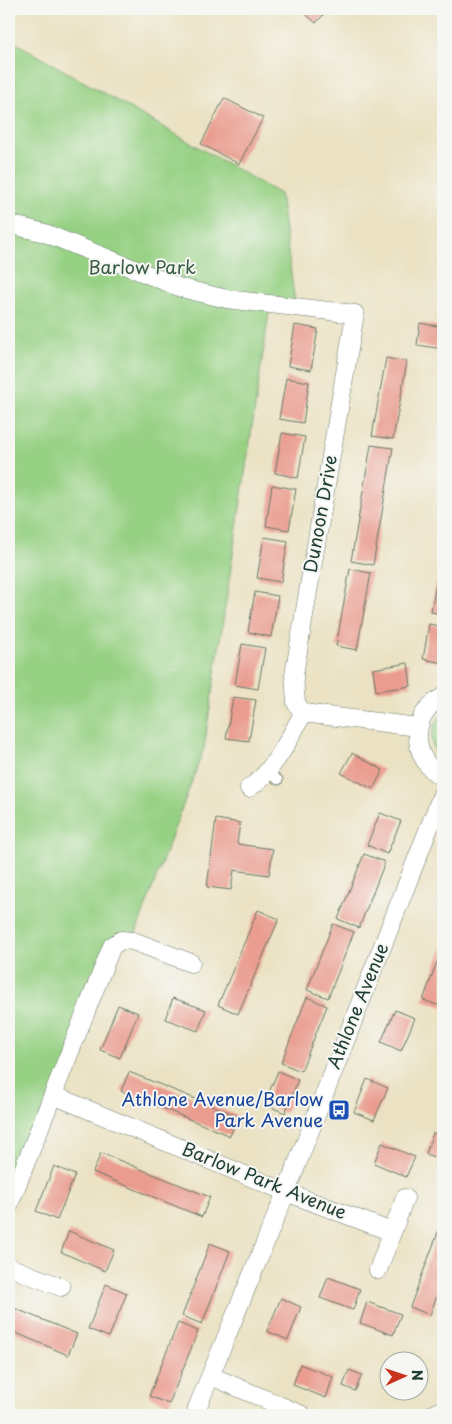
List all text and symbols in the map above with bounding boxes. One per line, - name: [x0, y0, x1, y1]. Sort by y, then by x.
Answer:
- park label: Barlow Park: [88, 253, 196, 280]
- street label: Dunoon Drive: [296, 453, 343, 575]
- street label: Athlone Avenue: [319, 938, 394, 1072]
- place label: Athlone Avenue/Barlow Park Avenue: [122, 1085, 323, 1133]
- bus stop icon: Athlone Avenue/Barlow Park Avenue: [327, 1098, 351, 1122]
- street label: Barlow Park Avenue: [178, 1134, 351, 1225]
- north arrow: [380, 1352, 430, 1402]
- text: N: [407, 1369, 428, 1381]

